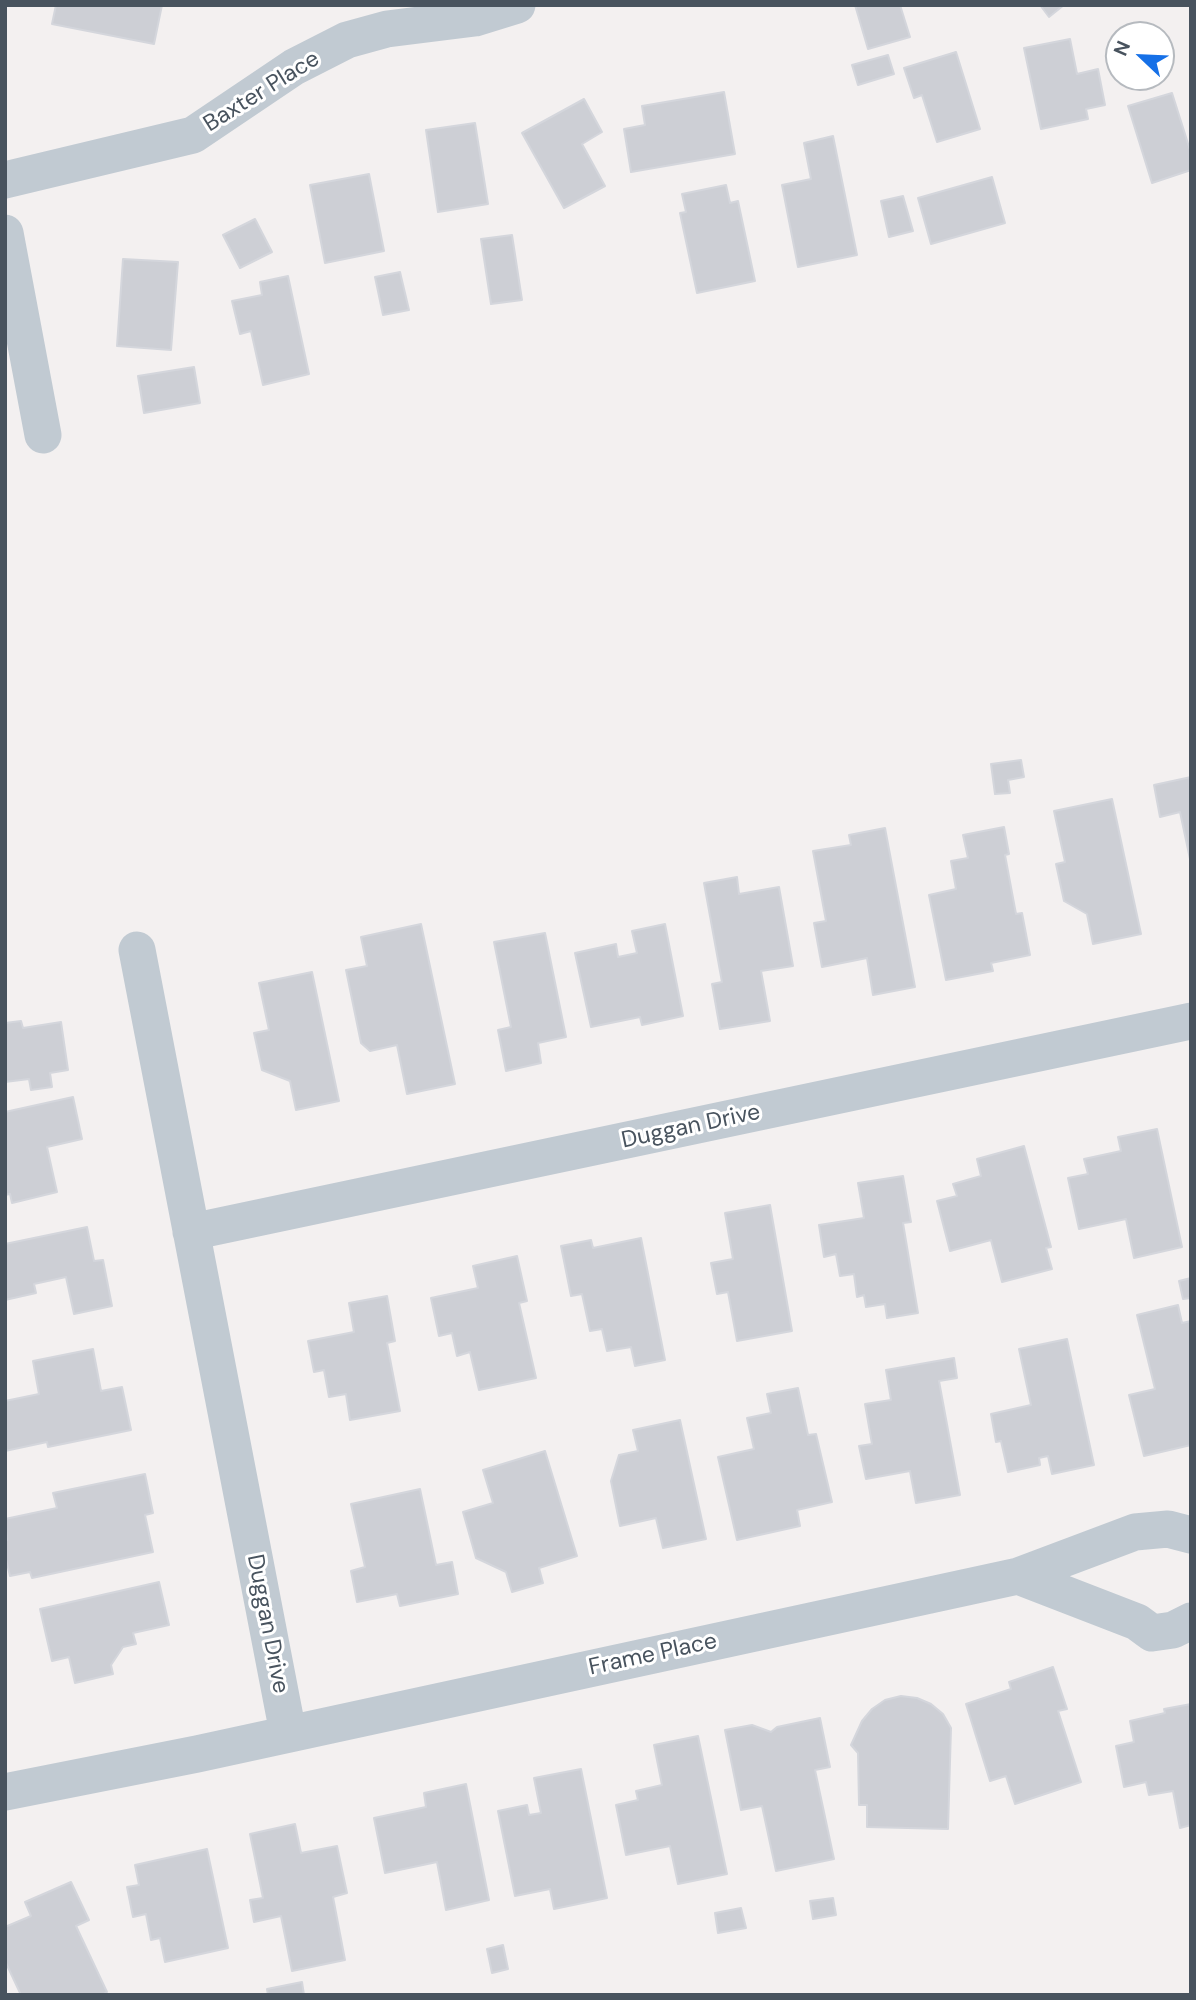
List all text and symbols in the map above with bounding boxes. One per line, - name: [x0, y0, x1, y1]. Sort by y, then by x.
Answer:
- north arrow: [1105, 21, 1175, 91]
- text: N: [1108, 37, 1136, 60]
- street label: Baxter Place: [199, 45, 325, 139]
- street label: Duggan Drive: [619, 1099, 763, 1155]
- street label: Duggan Drive: [240, 1552, 294, 1696]
- street label: Frame Place: [586, 1628, 720, 1682]

